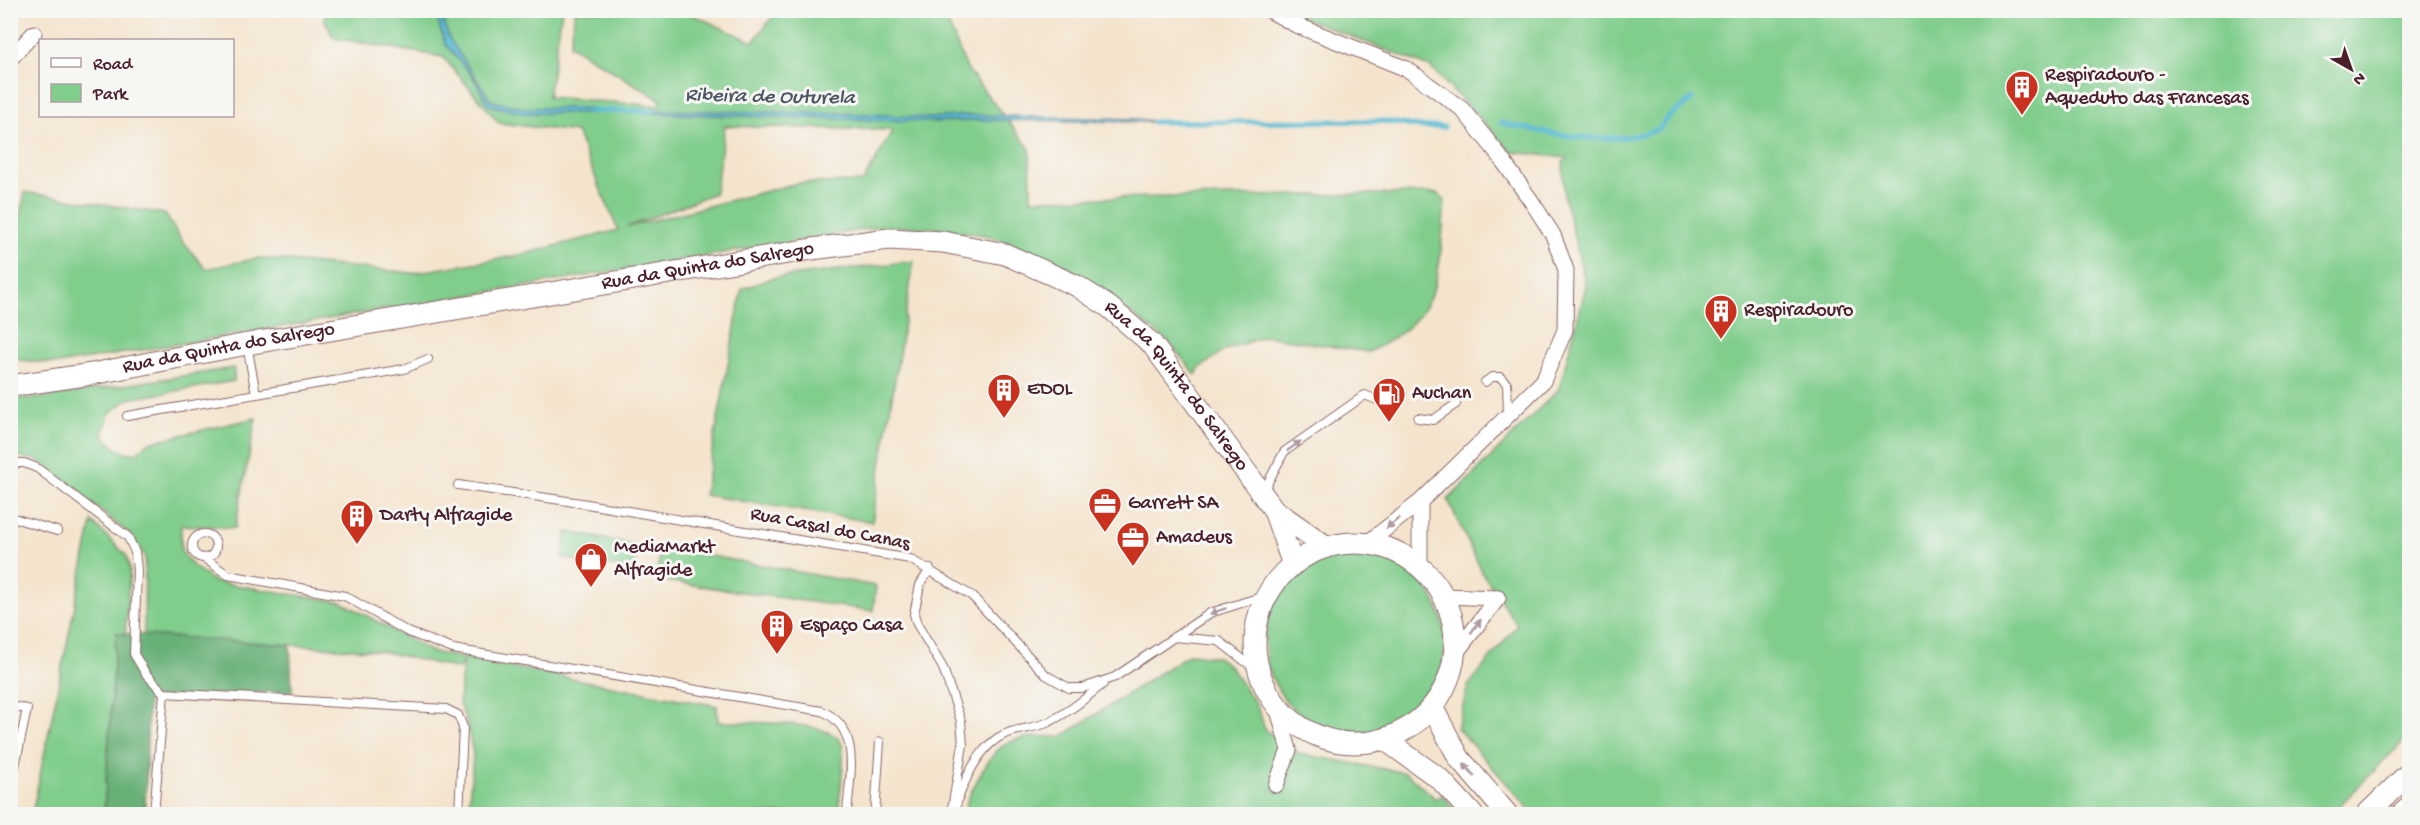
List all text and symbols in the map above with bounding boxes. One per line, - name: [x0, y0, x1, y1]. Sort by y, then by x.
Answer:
- legend: [39, 39, 234, 117]
- north arrow: [2321, 39, 2381, 99]
- text: Road: [93, 55, 134, 76]
- place label: Respiradouro - Aqueduto das Francesas: [2045, 65, 2249, 111]
- text: N: [2348, 67, 2369, 89]
- building icon: Respiradouro - Aqueduto das Francesas: [2004, 69, 2040, 116]
- water label: Ribeira de Outurela: [685, 84, 856, 112]
- text: Park: [92, 85, 129, 106]
- street label: Rua da Quinta do Salrego: [600, 237, 816, 296]
- building icon: Respiradouro: [1703, 293, 1739, 340]
- street label: Rua da Quinta do Salrego: [1099, 296, 1253, 476]
- place label: Respiradouro: [1744, 300, 1853, 323]
- street label: Rua da Quinta do Salrego: [121, 318, 336, 379]
- building icon: EDOL: [986, 372, 1022, 419]
- fuel station icon: Auchan: [1371, 376, 1407, 423]
- place label: EDOL: [1027, 379, 1073, 402]
- place label: Auchan: [1412, 383, 1472, 406]
- one-way arrow: [1285, 440, 1301, 452]
- office icon: Garrett SA: [1087, 486, 1123, 533]
- place label: Garrett SA: [1128, 493, 1220, 516]
- building icon: Darty Alfragide: [339, 498, 375, 545]
- street label: Rua Casal do Canas: [748, 503, 912, 557]
- place label: Darty Alfragide: [378, 505, 513, 528]
- one-way arrow: [1385, 516, 1401, 529]
- office icon: Amadeus: [1115, 520, 1151, 567]
- place label: Amadeus: [1156, 527, 1233, 550]
- place label: MediaMarkt Alfragide: [614, 537, 716, 583]
- shop icon: MediaMarkt Alfragide: [573, 541, 609, 588]
- one-way arrow: [1209, 606, 1227, 616]
- building icon: Espaço Casa: [759, 608, 795, 655]
- place label: Espaço Casa: [800, 615, 904, 638]
- one-way arrow: [1470, 618, 1483, 634]
- one-way arrow: [1463, 763, 1476, 778]

